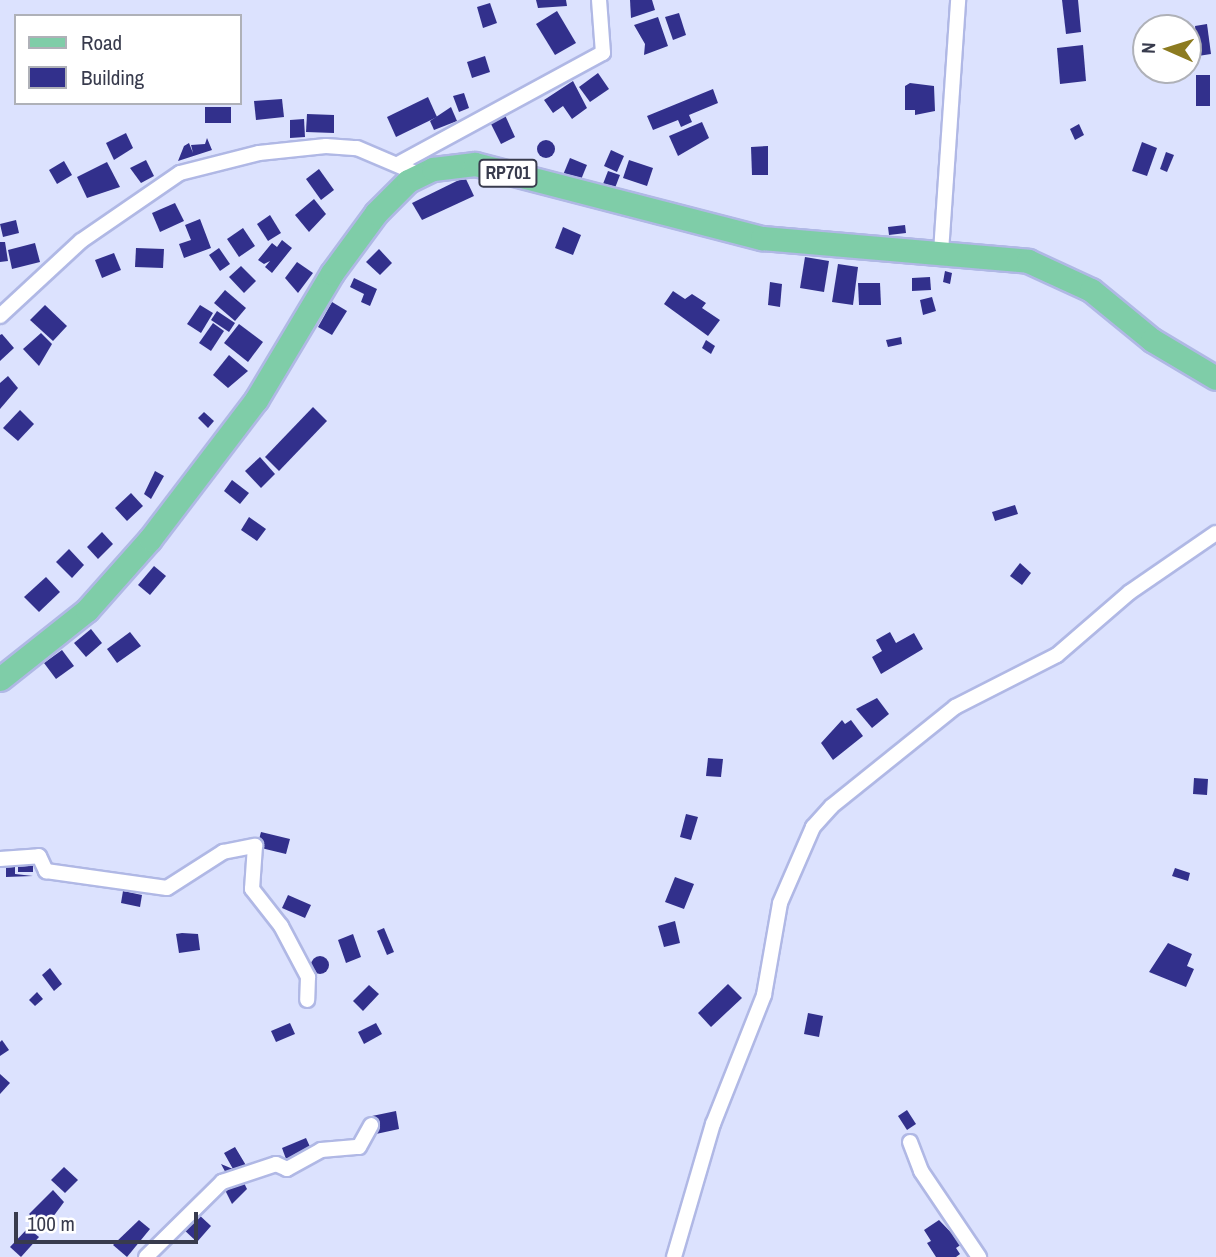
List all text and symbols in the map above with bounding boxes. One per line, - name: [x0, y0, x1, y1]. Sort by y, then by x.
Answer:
- legend: [14, 14, 242, 105]
- north arrow: [1132, 14, 1202, 84]
- text: Road: [81, 28, 122, 57]
- text: N: [1135, 42, 1161, 54]
- text: Building: [81, 63, 144, 92]
- road number: RP701: [478, 158, 538, 188]
- scale bar: [18, 1198, 201, 1242]
- text: 100 m: [27, 1209, 75, 1238]

